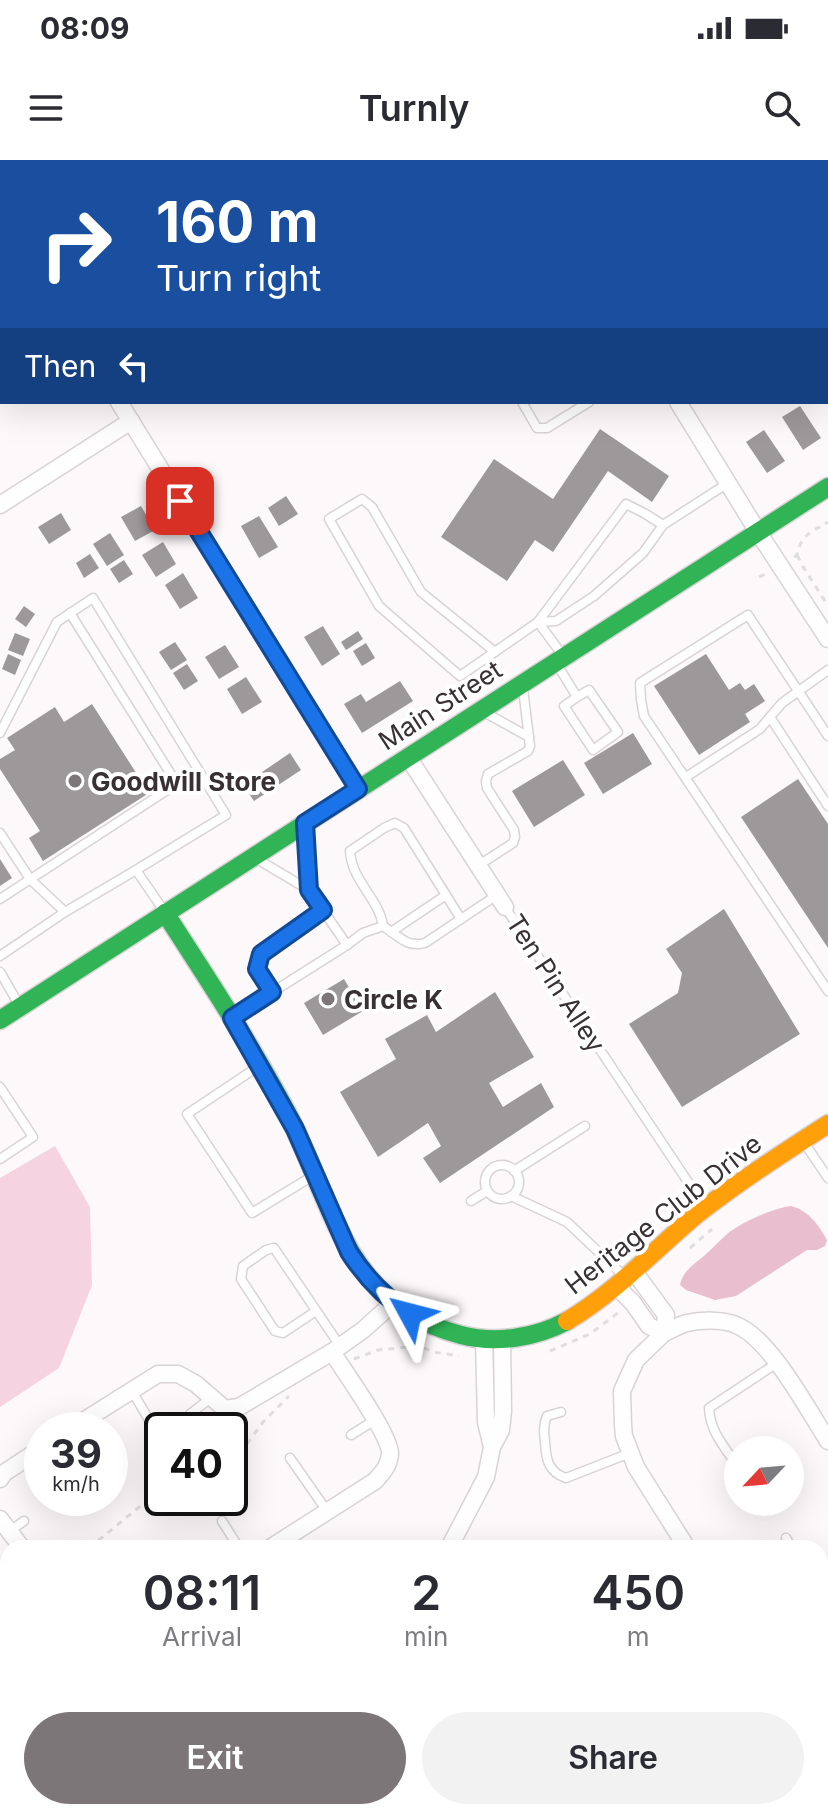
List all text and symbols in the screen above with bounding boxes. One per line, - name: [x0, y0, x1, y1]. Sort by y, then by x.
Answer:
- text: 08:09: [40, 10, 130, 46]
- icon: menu: [24, 86, 68, 130]
- text: Turnly: [359, 86, 469, 130]
- icon: search: [760, 86, 804, 130]
- text: 160 m: [156, 188, 319, 256]
- icon: right: [24, 192, 128, 296]
- text: Turn right: [156, 256, 321, 300]
- icon: left: [112, 344, 156, 388]
- text: Then: [24, 348, 96, 384]
- pin: [146, 467, 214, 535]
- icon: arrive: [158, 479, 202, 523]
- street label: Main Street: [373, 654, 507, 756]
- place label: Goodwill Store: [91, 766, 276, 797]
- marker: Goodwill Store: [66, 772, 84, 790]
- street label: Ten Pin Alley: [500, 908, 612, 1058]
- place label: Circle K: [344, 984, 443, 1015]
- marker: Circle K: [319, 990, 337, 1008]
- street label: Heritage Club Drive: [558, 1128, 768, 1300]
- position arrow: [368, 1272, 452, 1356]
- speed limit sign: 40: [144, 1412, 248, 1516]
- text: 39: [50, 1429, 102, 1478]
- north arrow: [724, 1436, 804, 1516]
- map controls: [724, 1436, 804, 1516]
- text: km/h: [52, 1472, 100, 1496]
- text: 08:11: [143, 1563, 261, 1622]
- text: 2: [411, 1563, 441, 1622]
- text: 450: [591, 1563, 685, 1622]
- text: Arrival: [162, 1621, 242, 1652]
- text: min: [404, 1621, 448, 1652]
- text: m: [627, 1621, 650, 1652]
- button: Exit: [24, 1712, 406, 1804]
- button: Share: [422, 1712, 804, 1804]

